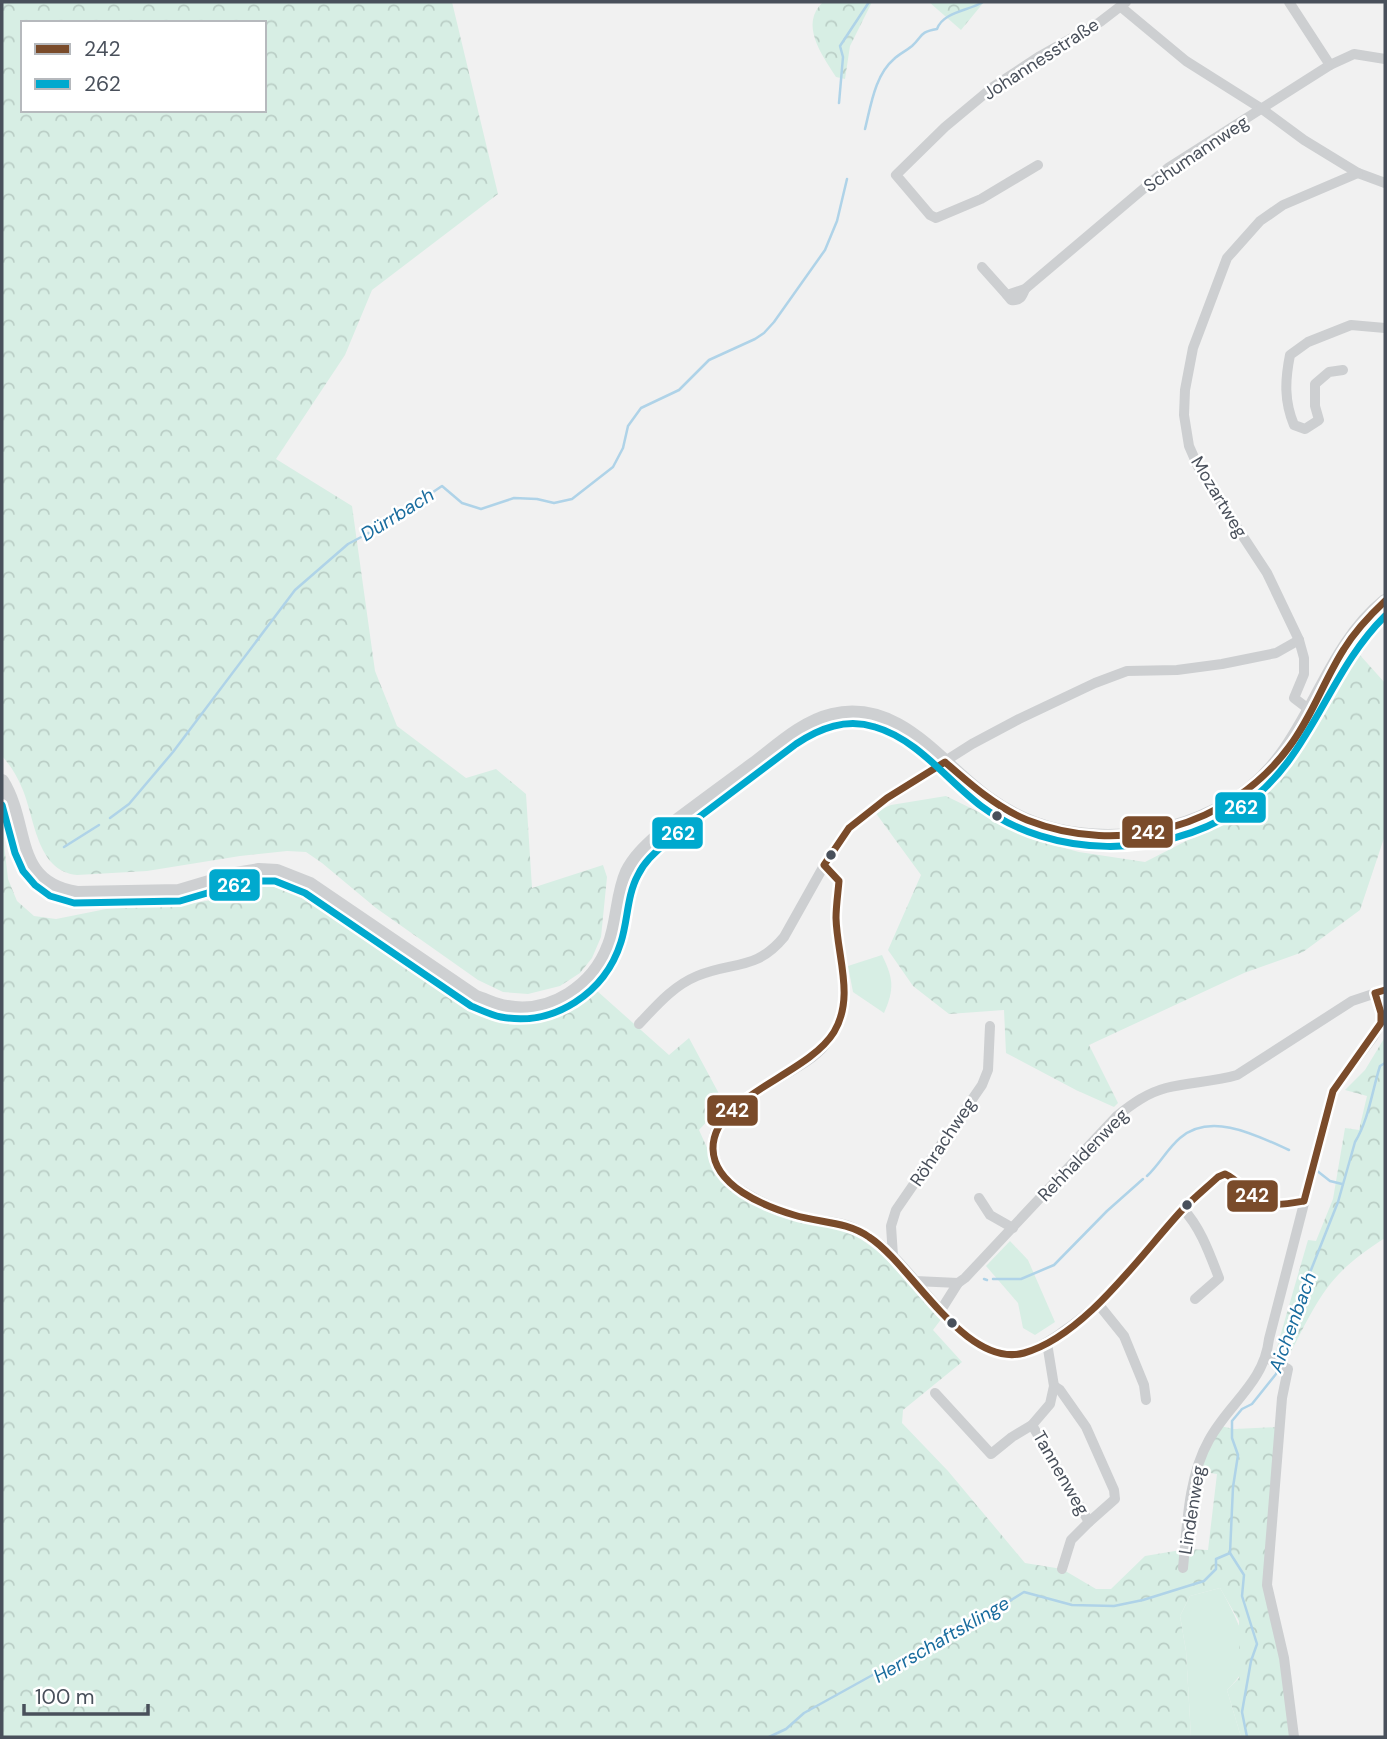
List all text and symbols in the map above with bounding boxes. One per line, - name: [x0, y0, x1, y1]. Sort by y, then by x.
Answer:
- street label: Johannesstraße: [978, 13, 1104, 105]
- legend: [21, 21, 266, 112]
- text: 242: [84, 35, 121, 63]
- text: 262: [84, 70, 121, 98]
- street label: Schumannweg: [1139, 110, 1253, 198]
- street label: Mozartweg: [1185, 452, 1253, 542]
- water label: Dürrbach: [356, 482, 439, 547]
- line badge: 262: [1214, 791, 1267, 824]
- text: 262: [1224, 795, 1258, 820]
- unlabelled marker: [990, 809, 1004, 823]
- line badge: 242: [1121, 815, 1174, 849]
- line badge: 262: [651, 816, 704, 850]
- text: 242: [1131, 820, 1165, 845]
- text: 262: [661, 821, 695, 846]
- unlabelled marker: [824, 848, 838, 862]
- line badge: 262: [208, 868, 261, 902]
- text: 262: [217, 873, 251, 898]
- street label: Röhrachweg: [905, 1093, 981, 1191]
- line badge: 242: [706, 1094, 759, 1127]
- text: 242: [715, 1098, 749, 1123]
- street label: Rehhaldenweg: [1033, 1103, 1133, 1207]
- line badge: 242: [1226, 1179, 1279, 1213]
- text: 242: [1235, 1183, 1269, 1208]
- unlabelled marker: [1180, 1198, 1194, 1212]
- water label: Aichenbach: [1262, 1269, 1322, 1377]
- unlabelled marker: [945, 1316, 959, 1330]
- street label: Tannenweg: [1027, 1427, 1095, 1519]
- street label: Lindenweg: [1173, 1464, 1211, 1556]
- water label: Herrschaftsklinge: [869, 1590, 1014, 1689]
- scale bar: [24, 1672, 149, 1716]
- text: 100 m: [35, 1683, 95, 1711]

